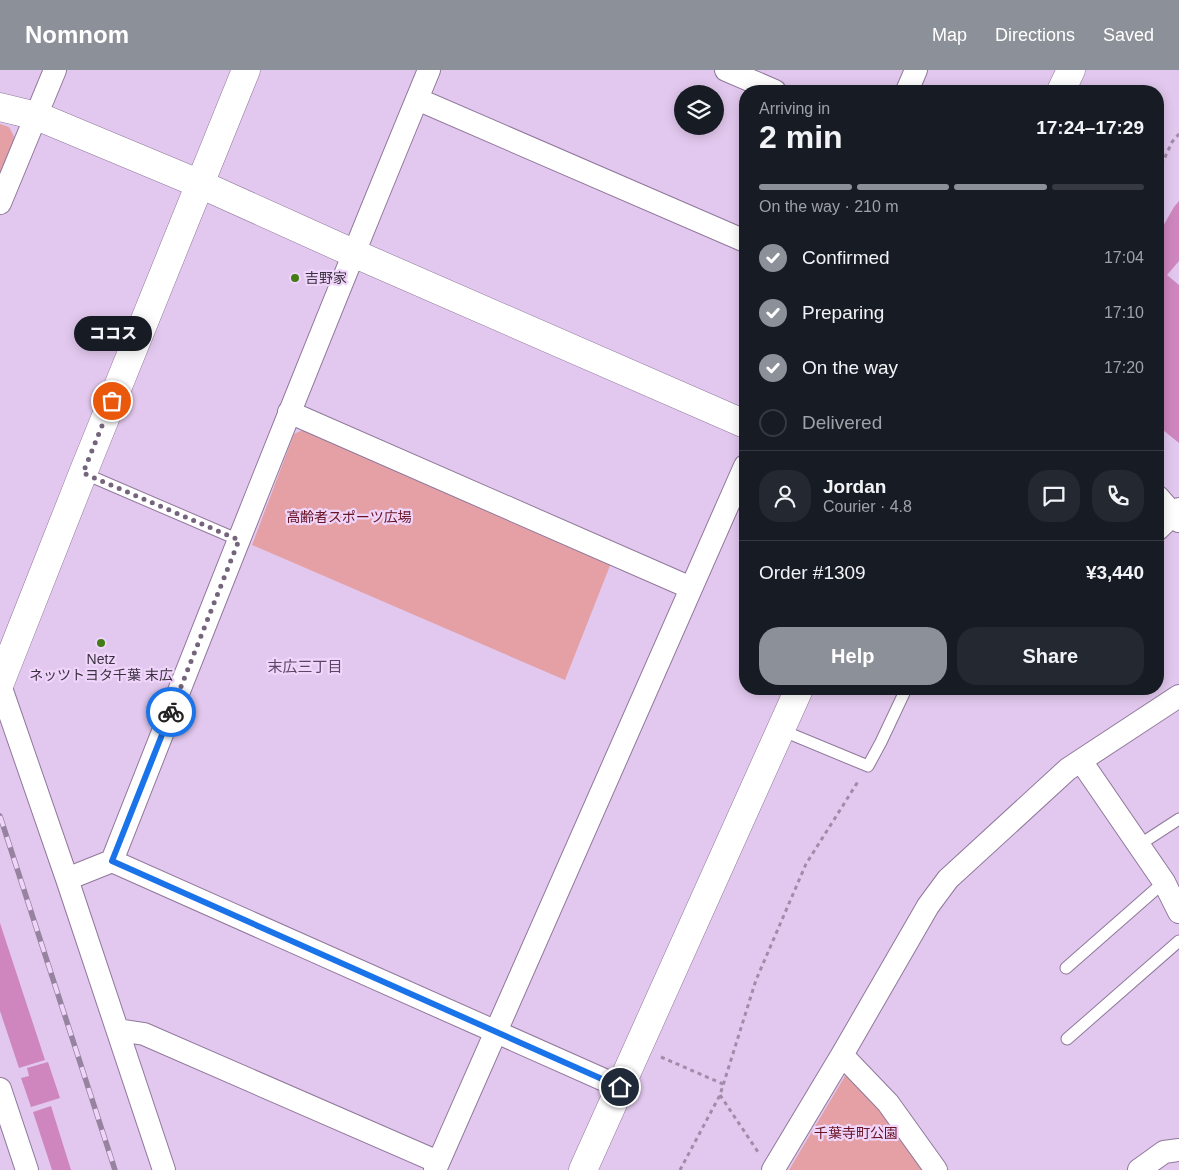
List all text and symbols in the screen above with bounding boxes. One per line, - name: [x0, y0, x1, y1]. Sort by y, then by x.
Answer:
- text: Nomnom: [25, 21, 129, 48]
- text: Map: [932, 25, 967, 45]
- text: Directions: [995, 25, 1075, 45]
- text: Saved: [1103, 25, 1154, 45]
- map controls: [674, 85, 724, 135]
- button: layers: [674, 85, 724, 135]
- text: Arriving in: [759, 100, 830, 117]
- text: 17:24–17:29: [1036, 117, 1144, 138]
- text: 2 min: [759, 119, 843, 155]
- text: On the way · 210 m: [759, 198, 899, 215]
- icon: check: [759, 244, 787, 272]
- text: Confirmed: [802, 247, 890, 268]
- text: 17:04: [1104, 249, 1144, 266]
- place label: 吉野家: [305, 270, 347, 286]
- marker: 吉野家: [289, 272, 301, 284]
- icon: check: [759, 299, 787, 327]
- text: Preparing: [802, 302, 884, 323]
- text: 17:10: [1104, 304, 1144, 321]
- callout: ココス: [73, 316, 151, 351]
- text: ココス: [89, 325, 137, 342]
- icon: check: [759, 354, 787, 382]
- text: On the way: [802, 357, 898, 378]
- text: 17:20: [1104, 359, 1144, 376]
- pin: [91, 380, 133, 422]
- icon: bag: [98, 387, 126, 415]
- text: Delivered: [802, 412, 882, 433]
- button: person: [759, 470, 811, 522]
- button: chat: [1028, 470, 1080, 522]
- button: phone: [1092, 470, 1144, 522]
- text: Jordan: [823, 476, 886, 497]
- text: Courier · 4.8: [823, 498, 912, 515]
- park label: 高齢者スポーツ広場: [286, 509, 412, 525]
- text: Order #1309: [759, 562, 866, 583]
- text: ¥3,440: [1086, 562, 1144, 583]
- button: Help: [759, 627, 947, 685]
- button: Share: [957, 627, 1144, 685]
- marker: Netz ネッツトヨタ千葉 末広: [95, 637, 107, 649]
- place label: Netz ネッツトヨタ千葉 末広: [29, 651, 173, 683]
- district label: 末広三丁目: [267, 658, 343, 675]
- courier: [146, 687, 196, 737]
- icon: bike: [157, 698, 185, 726]
- pin: [599, 1066, 641, 1108]
- icon: home: [606, 1073, 634, 1101]
- park label: 千葉寺町公園: [814, 1125, 898, 1141]

